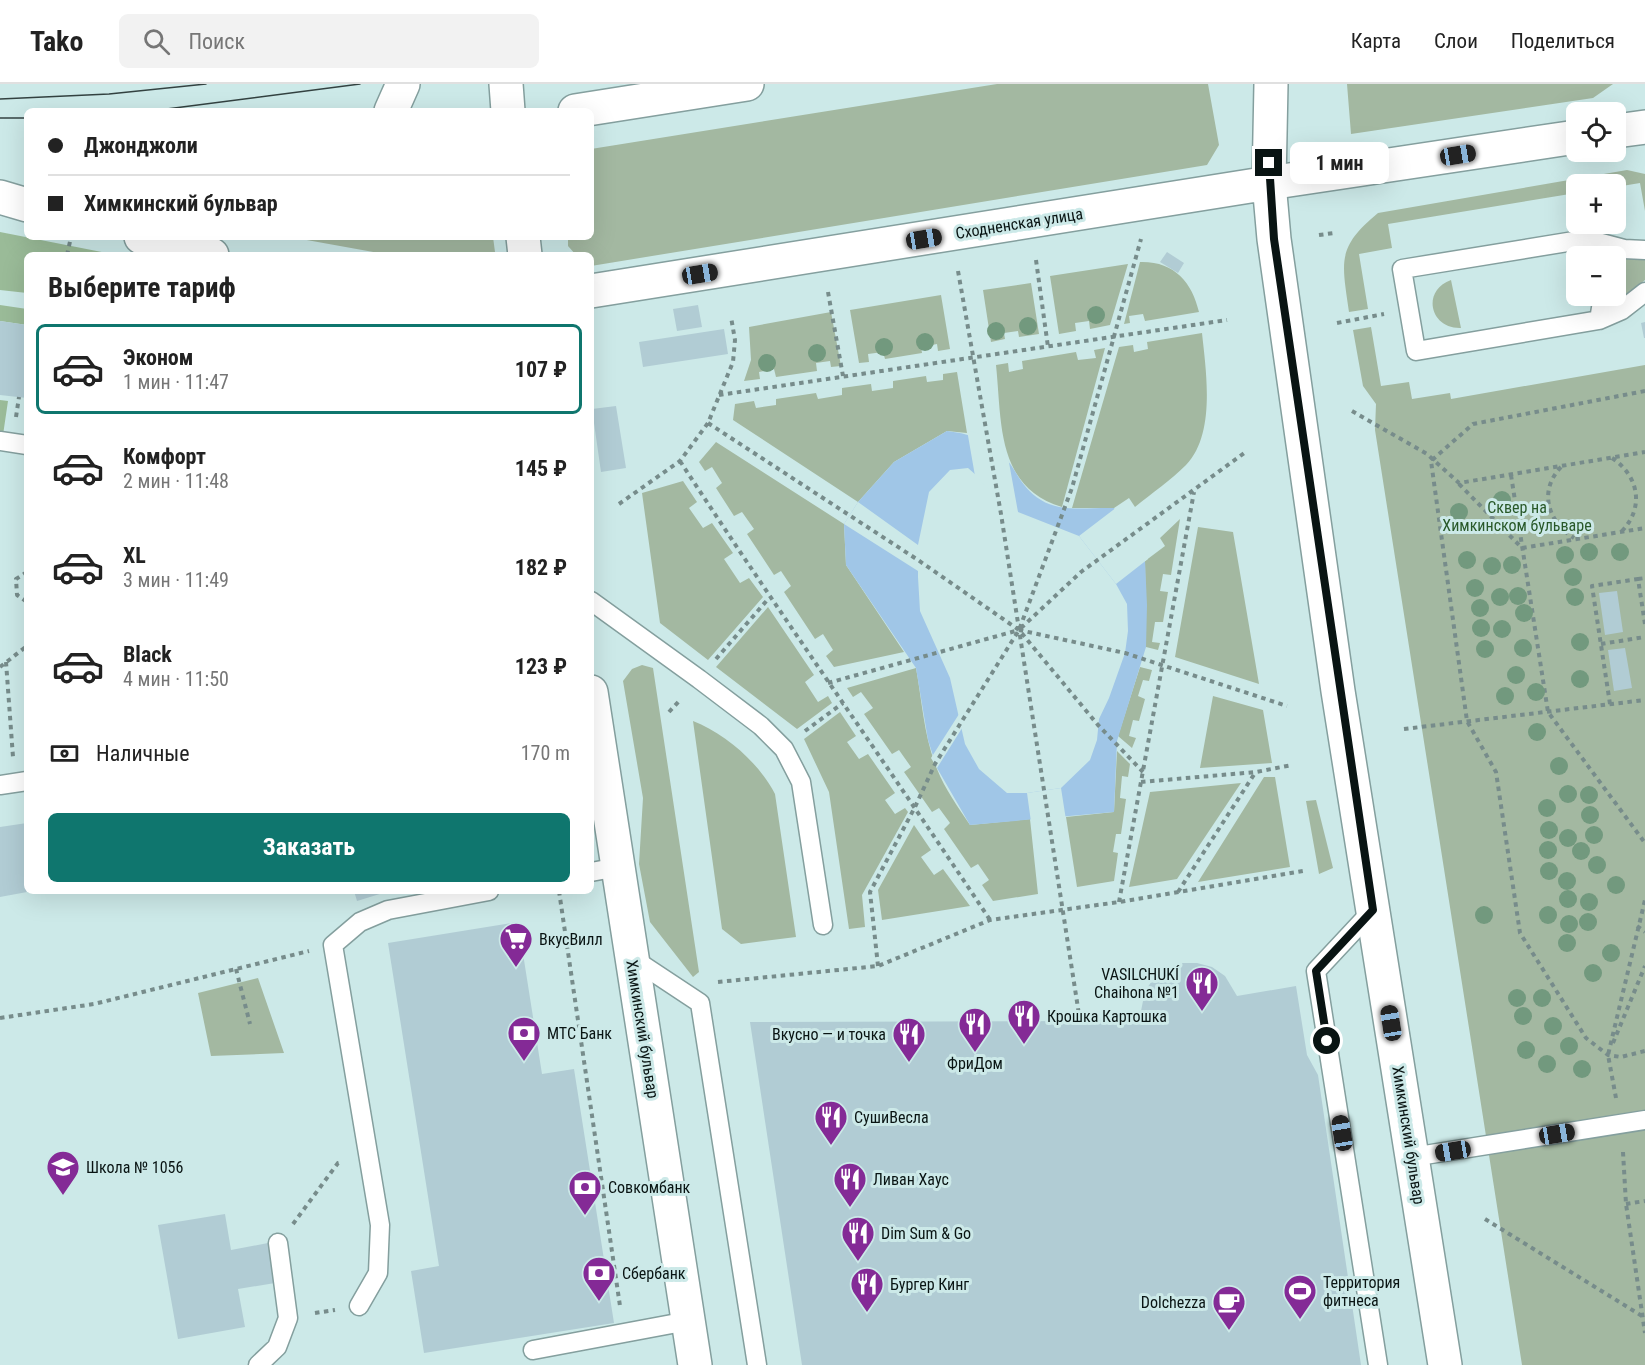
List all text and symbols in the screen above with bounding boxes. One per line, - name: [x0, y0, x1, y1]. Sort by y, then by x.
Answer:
- search box: [119, 14, 539, 68]
- text: Tako: [30, 25, 83, 58]
- icon: search: [140, 25, 173, 58]
- text: Поиск: [188, 29, 245, 54]
- text: Карта: [1351, 29, 1401, 53]
- text: Слои: [1434, 29, 1478, 53]
- text: Поделиться: [1511, 29, 1615, 53]
- map controls: [1566, 102, 1626, 306]
- button: locate: [1566, 102, 1626, 162]
- text: Джонджоли: [84, 133, 198, 158]
- callout: 1 мин: [1290, 142, 1389, 184]
- car: [1439, 143, 1477, 167]
- route end: [1255, 149, 1282, 176]
- text: 1 мин: [1316, 151, 1363, 175]
- button: +: [1566, 174, 1626, 234]
- text: Химкинский бульвар: [84, 191, 278, 216]
- street label: Сходненская улица: [954, 204, 1084, 243]
- car: [905, 227, 943, 251]
- button: −: [1566, 246, 1626, 306]
- car: [681, 262, 719, 286]
- text: Выберите тариф: [48, 272, 236, 304]
- icon: car: [51, 342, 105, 396]
- text: Эконом: [123, 345, 193, 370]
- text: 107 ₽: [515, 357, 567, 382]
- text: 1 мин · 11:47: [123, 370, 229, 394]
- icon: car: [51, 441, 105, 495]
- text: Комфорт: [123, 444, 206, 469]
- text: 145 ₽: [515, 456, 567, 481]
- text: 2 мин · 11:48: [123, 469, 229, 493]
- park label: Сквер на Химкинском бульваре: [1442, 498, 1592, 535]
- icon: car: [51, 540, 105, 594]
- text: XL: [123, 543, 146, 568]
- text: 182 ₽: [515, 555, 567, 580]
- text: 3 мин · 11:49: [123, 568, 229, 592]
- icon: car: [51, 639, 105, 693]
- text: Black: [123, 642, 172, 667]
- text: 123 ₽: [515, 654, 567, 679]
- text: 4 мин · 11:50: [123, 667, 229, 691]
- icon: cash: [48, 737, 81, 770]
- text: Наличные: [96, 741, 190, 766]
- text: 170 m: [521, 741, 570, 765]
- button: Заказать: [48, 813, 570, 882]
- supermarket icon: ВкусВилл: [498, 921, 534, 968]
- place label: ВкусВилл: [539, 930, 603, 949]
- street label: Химкинский бульвар: [622, 959, 663, 1100]
- place label: VASILCHUKÍ Chaihona №1: [1094, 965, 1180, 1002]
- restaurant icon: VASILCHUKÍ Chaihona №1: [1184, 965, 1220, 1012]
- restaurant icon: Крошка Картошка: [1006, 998, 1042, 1045]
- car: [1379, 1004, 1403, 1042]
- restaurant icon: ФриДом: [957, 1006, 993, 1053]
- place label: Крошка Картошка: [1047, 1007, 1167, 1026]
- bank icon: МТС Банк: [506, 1015, 542, 1062]
- restaurant icon: Вкусно — и точка: [891, 1016, 927, 1063]
- place label: МТС Банк: [547, 1024, 612, 1043]
- place label: Вкусно — и точка: [772, 1025, 886, 1044]
- route start: [1313, 1027, 1340, 1054]
- place label: ФриДом: [947, 1054, 1003, 1073]
- street label: Химкинский бульвар: [1388, 1065, 1429, 1206]
- restaurant icon: СушиВесла: [813, 1099, 849, 1146]
- place label: СушиВесла: [854, 1108, 929, 1127]
- car: [1330, 1114, 1354, 1152]
- car: [1538, 1122, 1576, 1146]
- car: [1434, 1139, 1472, 1163]
- school or university icon: Школа № 1056: [45, 1149, 81, 1196]
- place label: Школа № 1056: [86, 1158, 184, 1177]
- restaurant icon: Ливан Хаус: [832, 1161, 868, 1208]
- bank icon: Совкомбанк: [567, 1169, 603, 1216]
- place label: Ливан Хаус: [873, 1170, 949, 1189]
- place label: Совкомбанк: [608, 1178, 691, 1197]
- restaurant icon: Dim Sum & Go: [840, 1215, 876, 1262]
- place label: Dim Sum & Go: [881, 1224, 971, 1243]
- bank icon: Сбербанк: [581, 1255, 617, 1302]
- place label: Сбербанк: [622, 1264, 686, 1283]
- restaurant icon: Бургер Кинг: [849, 1266, 885, 1313]
- sports icon: Территория фитнеса: [1282, 1273, 1318, 1320]
- place label: Территория фитнеса: [1323, 1273, 1400, 1310]
- place label: Бургер Кинг: [890, 1275, 969, 1294]
- cafe icon: Dolchezza: [1211, 1284, 1247, 1331]
- place label: Dolchezza: [1141, 1293, 1206, 1312]

